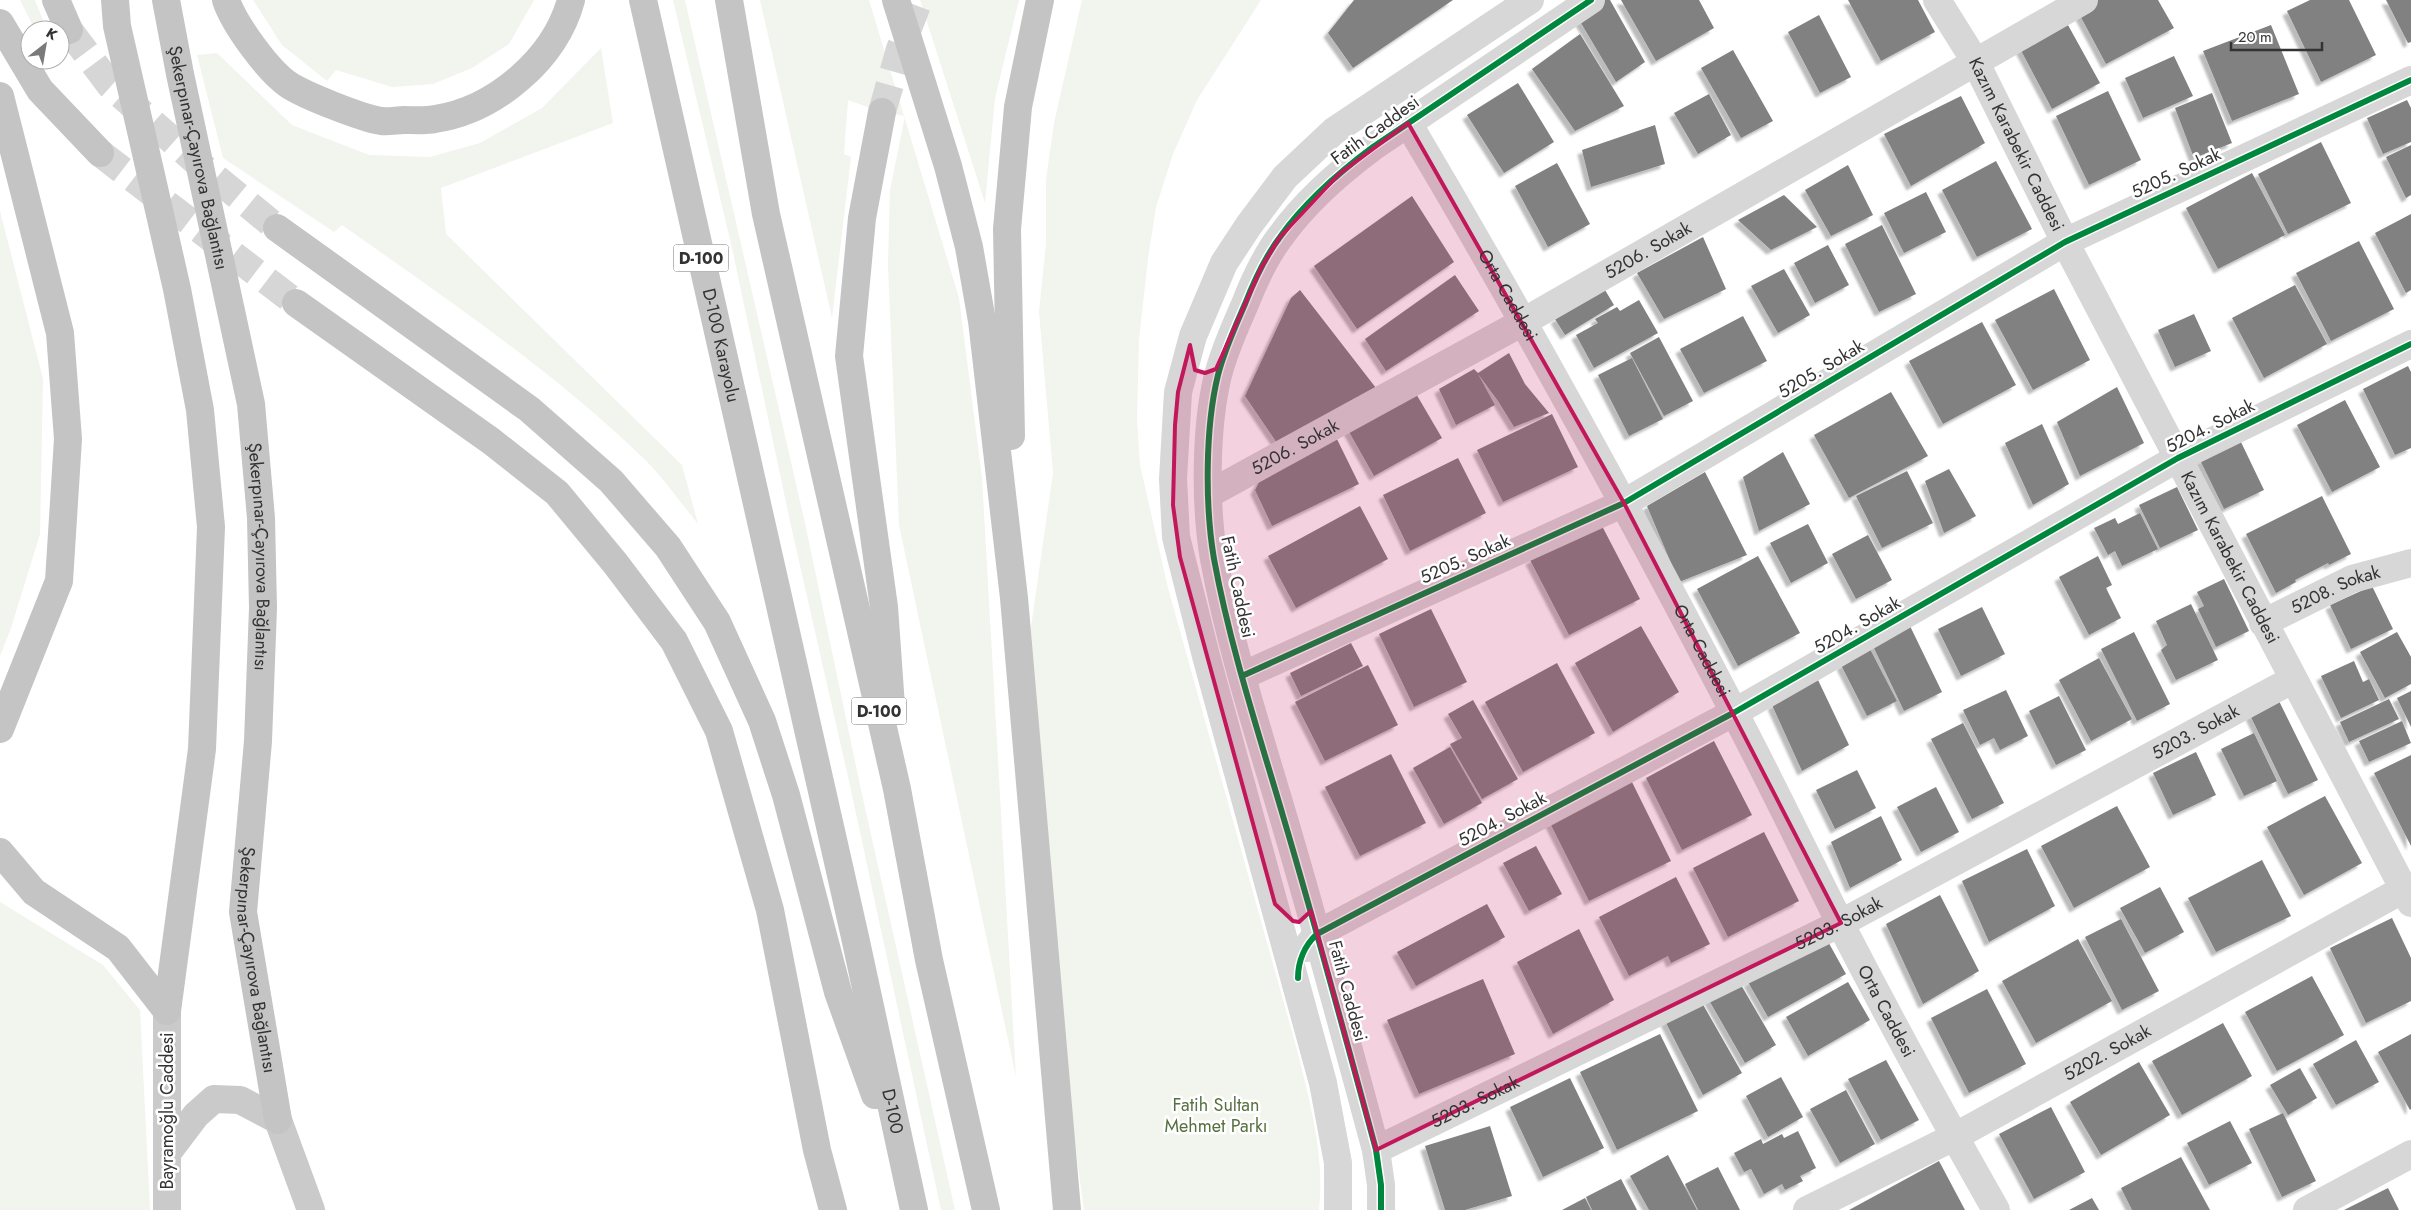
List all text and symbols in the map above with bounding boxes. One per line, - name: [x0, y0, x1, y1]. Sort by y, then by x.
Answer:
- north arrow: [20, 20, 70, 70]
- scale bar: [2231, 20, 2322, 52]
- text: K: [42, 23, 61, 45]
- text: 20 m: [2238, 26, 2272, 48]
- street label: Şekerpınar-Çayırova Bağlantısı: [162, 43, 235, 272]
- street label: Kazım Karabekir Caddesi: [1962, 53, 2071, 236]
- street label: Fatih Caddesi: [1325, 89, 1425, 171]
- street label: 5205. Sokak: [2127, 141, 2225, 205]
- street label: 5206. Sokak: [1599, 215, 1696, 286]
- road number: D-100: [674, 244, 728, 272]
- street label: Orta Caddesi: [1471, 245, 1544, 346]
- street label: D-100 Karayolu: [696, 286, 747, 405]
- street label: 5205. Sokak: [1773, 333, 1869, 405]
- street label: 5204. Sokak: [2161, 392, 2259, 460]
- street label: 5206. Sokak: [1246, 412, 1344, 482]
- street label: Şekerpınar-Çayırova Bağlantısı: [241, 442, 276, 671]
- street label: Kazım Karabekir Caddesi: [2174, 467, 2286, 648]
- street label: 5205. Sokak: [1416, 528, 1514, 590]
- street label: Fatih Caddesi: [1215, 534, 1261, 640]
- street label: 5208. Sokak: [2286, 559, 2383, 620]
- street label: 5204. Sokak: [1809, 590, 1905, 660]
- street label: Orta Caddesi: [1667, 600, 1737, 702]
- road number: D-100: [852, 698, 906, 724]
- street label: 5203. Sokak: [2147, 698, 2244, 766]
- street label: 5204. Sokak: [1453, 785, 1551, 853]
- street label: Şekerpınar-Çayırova Bağlantısı: [230, 846, 283, 1075]
- street label: 5203. Sokak: [1790, 890, 1887, 957]
- street label: Fatih Caddesi: [1322, 938, 1374, 1044]
- street label: Orta Caddesi: [1851, 960, 1922, 1062]
- street label: 5202. Sokak: [2059, 1018, 2156, 1087]
- street label: Bayramoğlu Caddesi: [154, 1032, 180, 1190]
- street label: 5203. Sokak: [1426, 1069, 1524, 1134]
- street label: D-100: [875, 1086, 910, 1137]
- park label: Fatih Sultan Mehmet Parkı: [1164, 1092, 1268, 1139]

